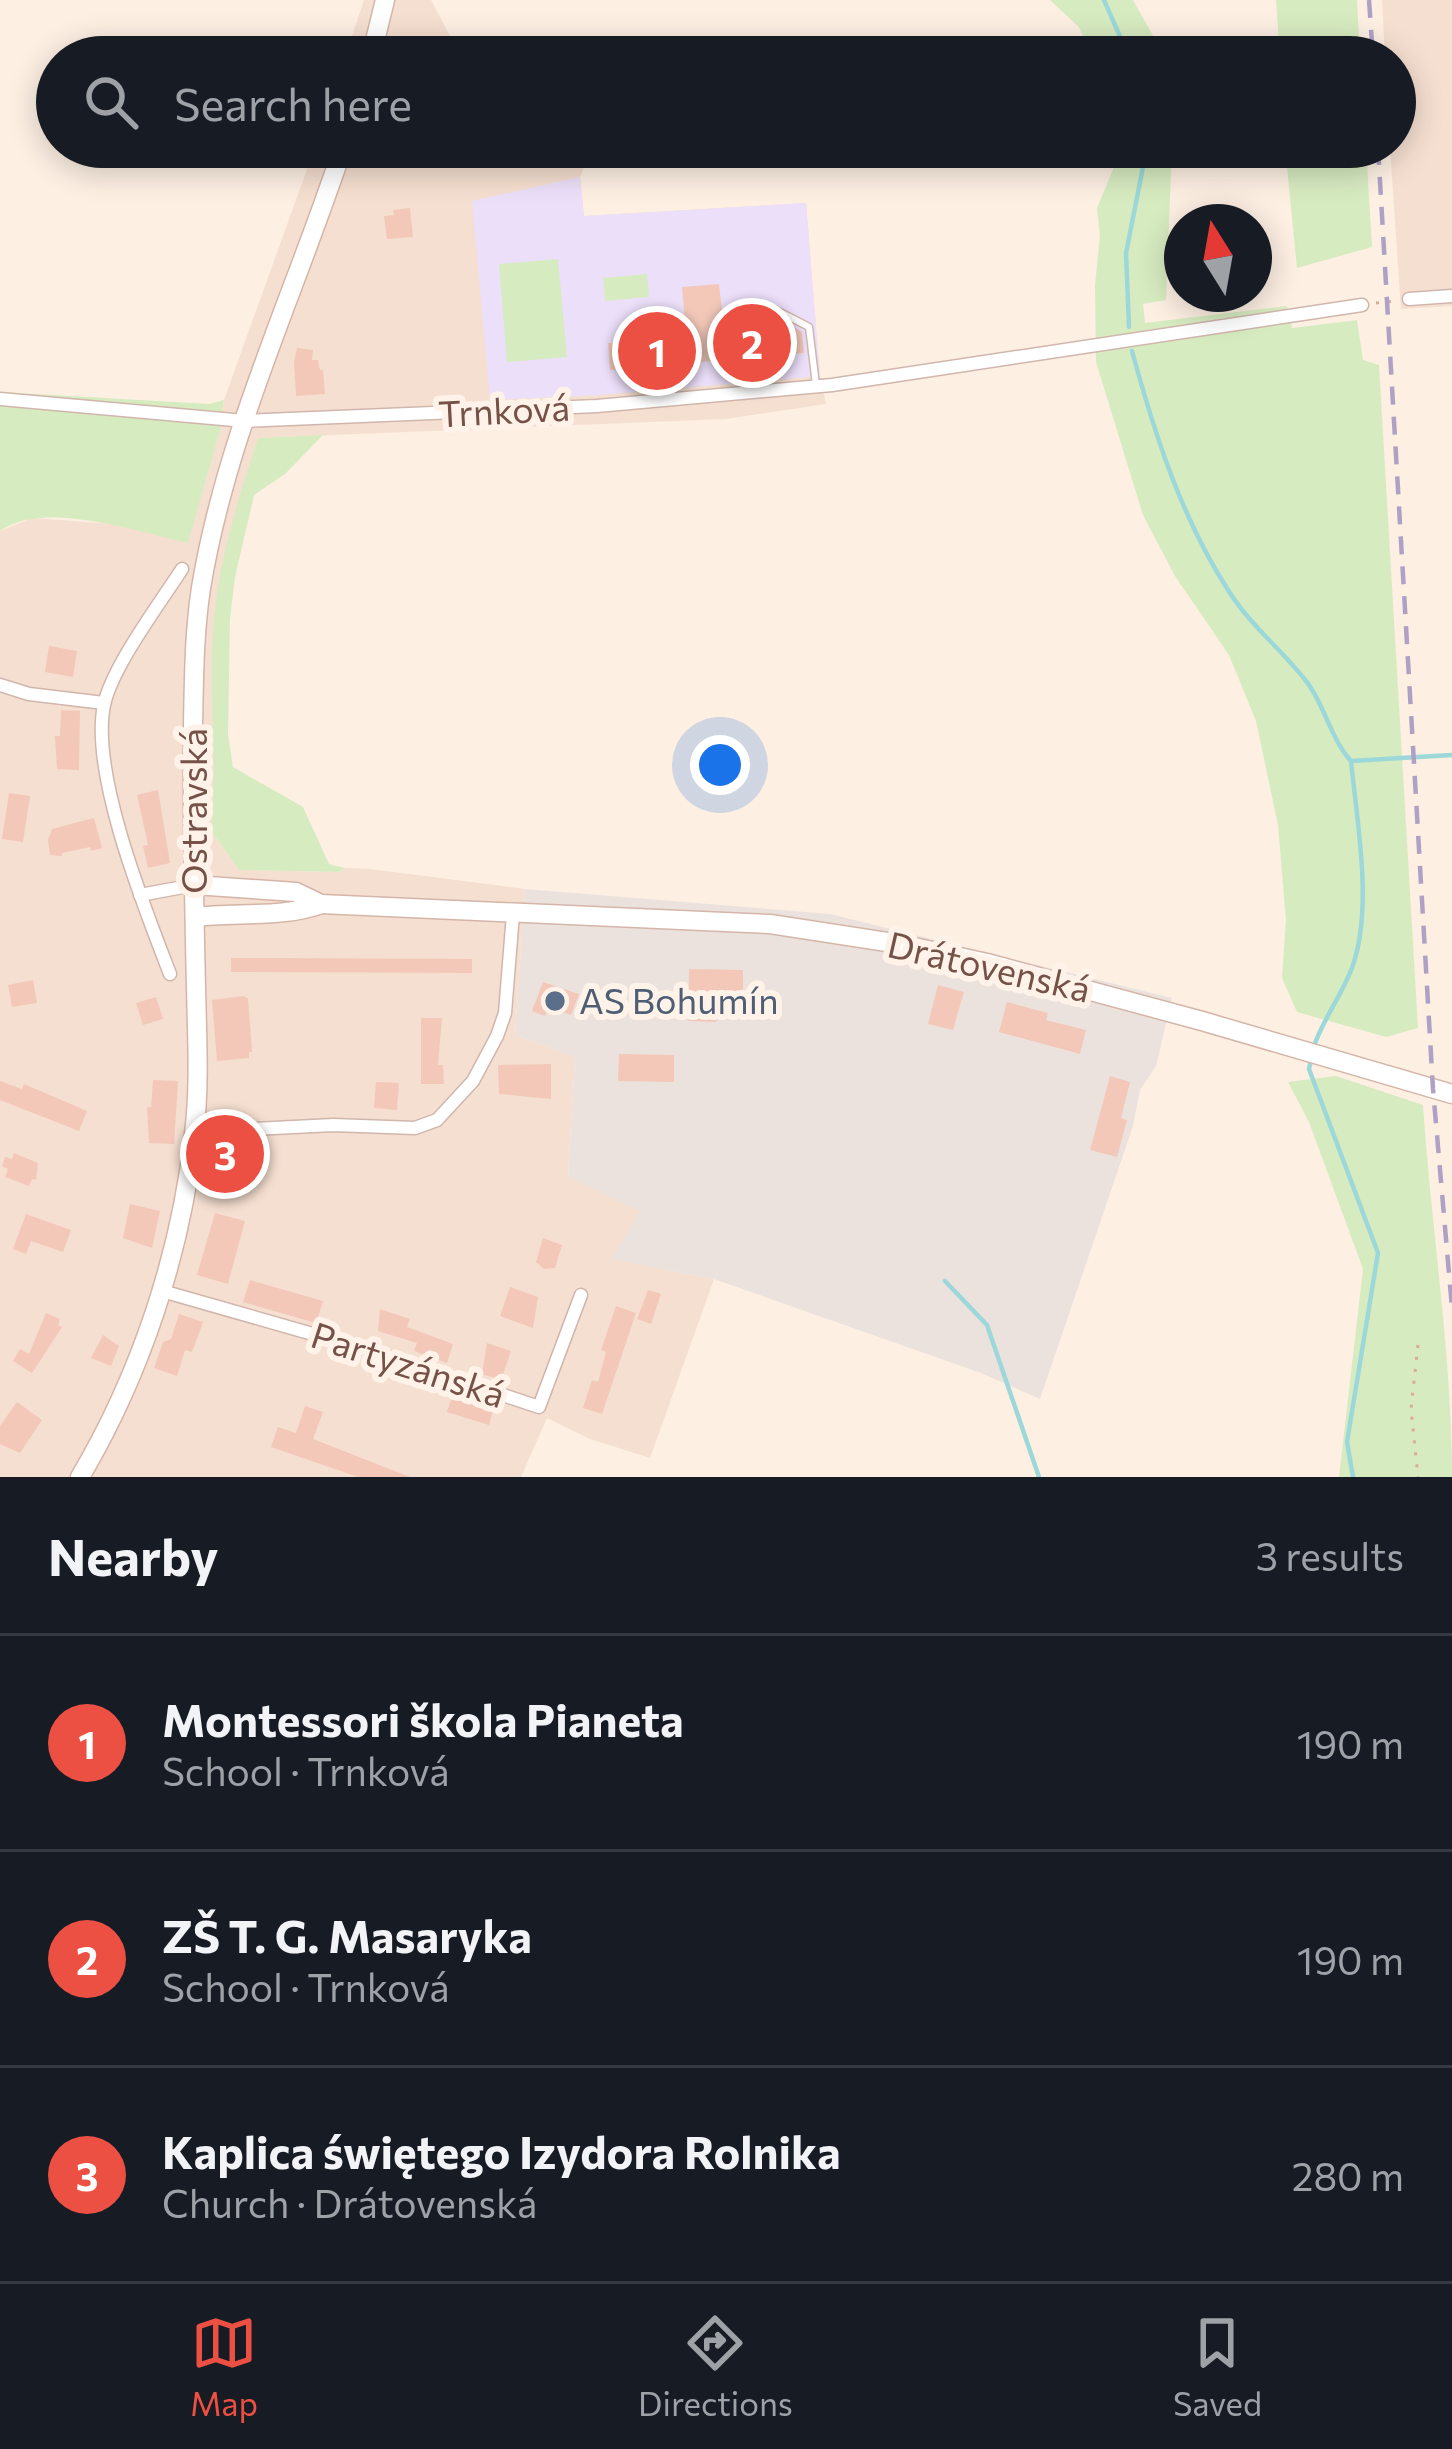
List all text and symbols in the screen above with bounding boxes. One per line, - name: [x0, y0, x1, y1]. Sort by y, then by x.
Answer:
- search box: [36, 36, 1416, 168]
- icon: search: [78, 69, 144, 135]
- text: Search here: [174, 75, 412, 130]
- north arrow: [1164, 204, 1272, 312]
- pin: 2: [713, 298, 791, 388]
- pin: 1: [618, 306, 696, 396]
- street label: Trnková: [437, 384, 571, 434]
- street label: Ostravská: [170, 728, 214, 894]
- your location: [690, 735, 750, 795]
- street label: Drátovenská: [884, 920, 1095, 1010]
- place label: AS Bohumín: [579, 977, 779, 1021]
- marker: AS Bohumín: [542, 988, 568, 1014]
- pin: 3: [186, 1109, 264, 1199]
- street label: Partyzánská: [306, 1311, 511, 1415]
- text: Nearby: [48, 1524, 218, 1587]
- text: 3 results: [1256, 1531, 1404, 1579]
- text: Montessori škola Pianeta: [162, 1691, 684, 1746]
- text: 1: [78, 1719, 96, 1767]
- text: 190 m: [1297, 1719, 1404, 1767]
- text: School · Trnková: [162, 1746, 450, 1794]
- text: ZŠ T. G. Masaryka: [162, 1907, 532, 1962]
- text: 2: [76, 1935, 98, 1983]
- text: 190 m: [1297, 1935, 1404, 1983]
- text: School · Trnková: [162, 1962, 450, 2010]
- text: Kaplica świętego Izydora Rolnika: [162, 2123, 841, 2178]
- text: 3: [76, 2151, 98, 2199]
- text: 280 m: [1292, 2151, 1404, 2199]
- text: Church · Drátovenská: [162, 2178, 537, 2226]
- tab: Map: [190, 2310, 258, 2423]
- tab: Directions: [638, 2310, 793, 2423]
- tab: Saved: [1173, 2310, 1262, 2423]

